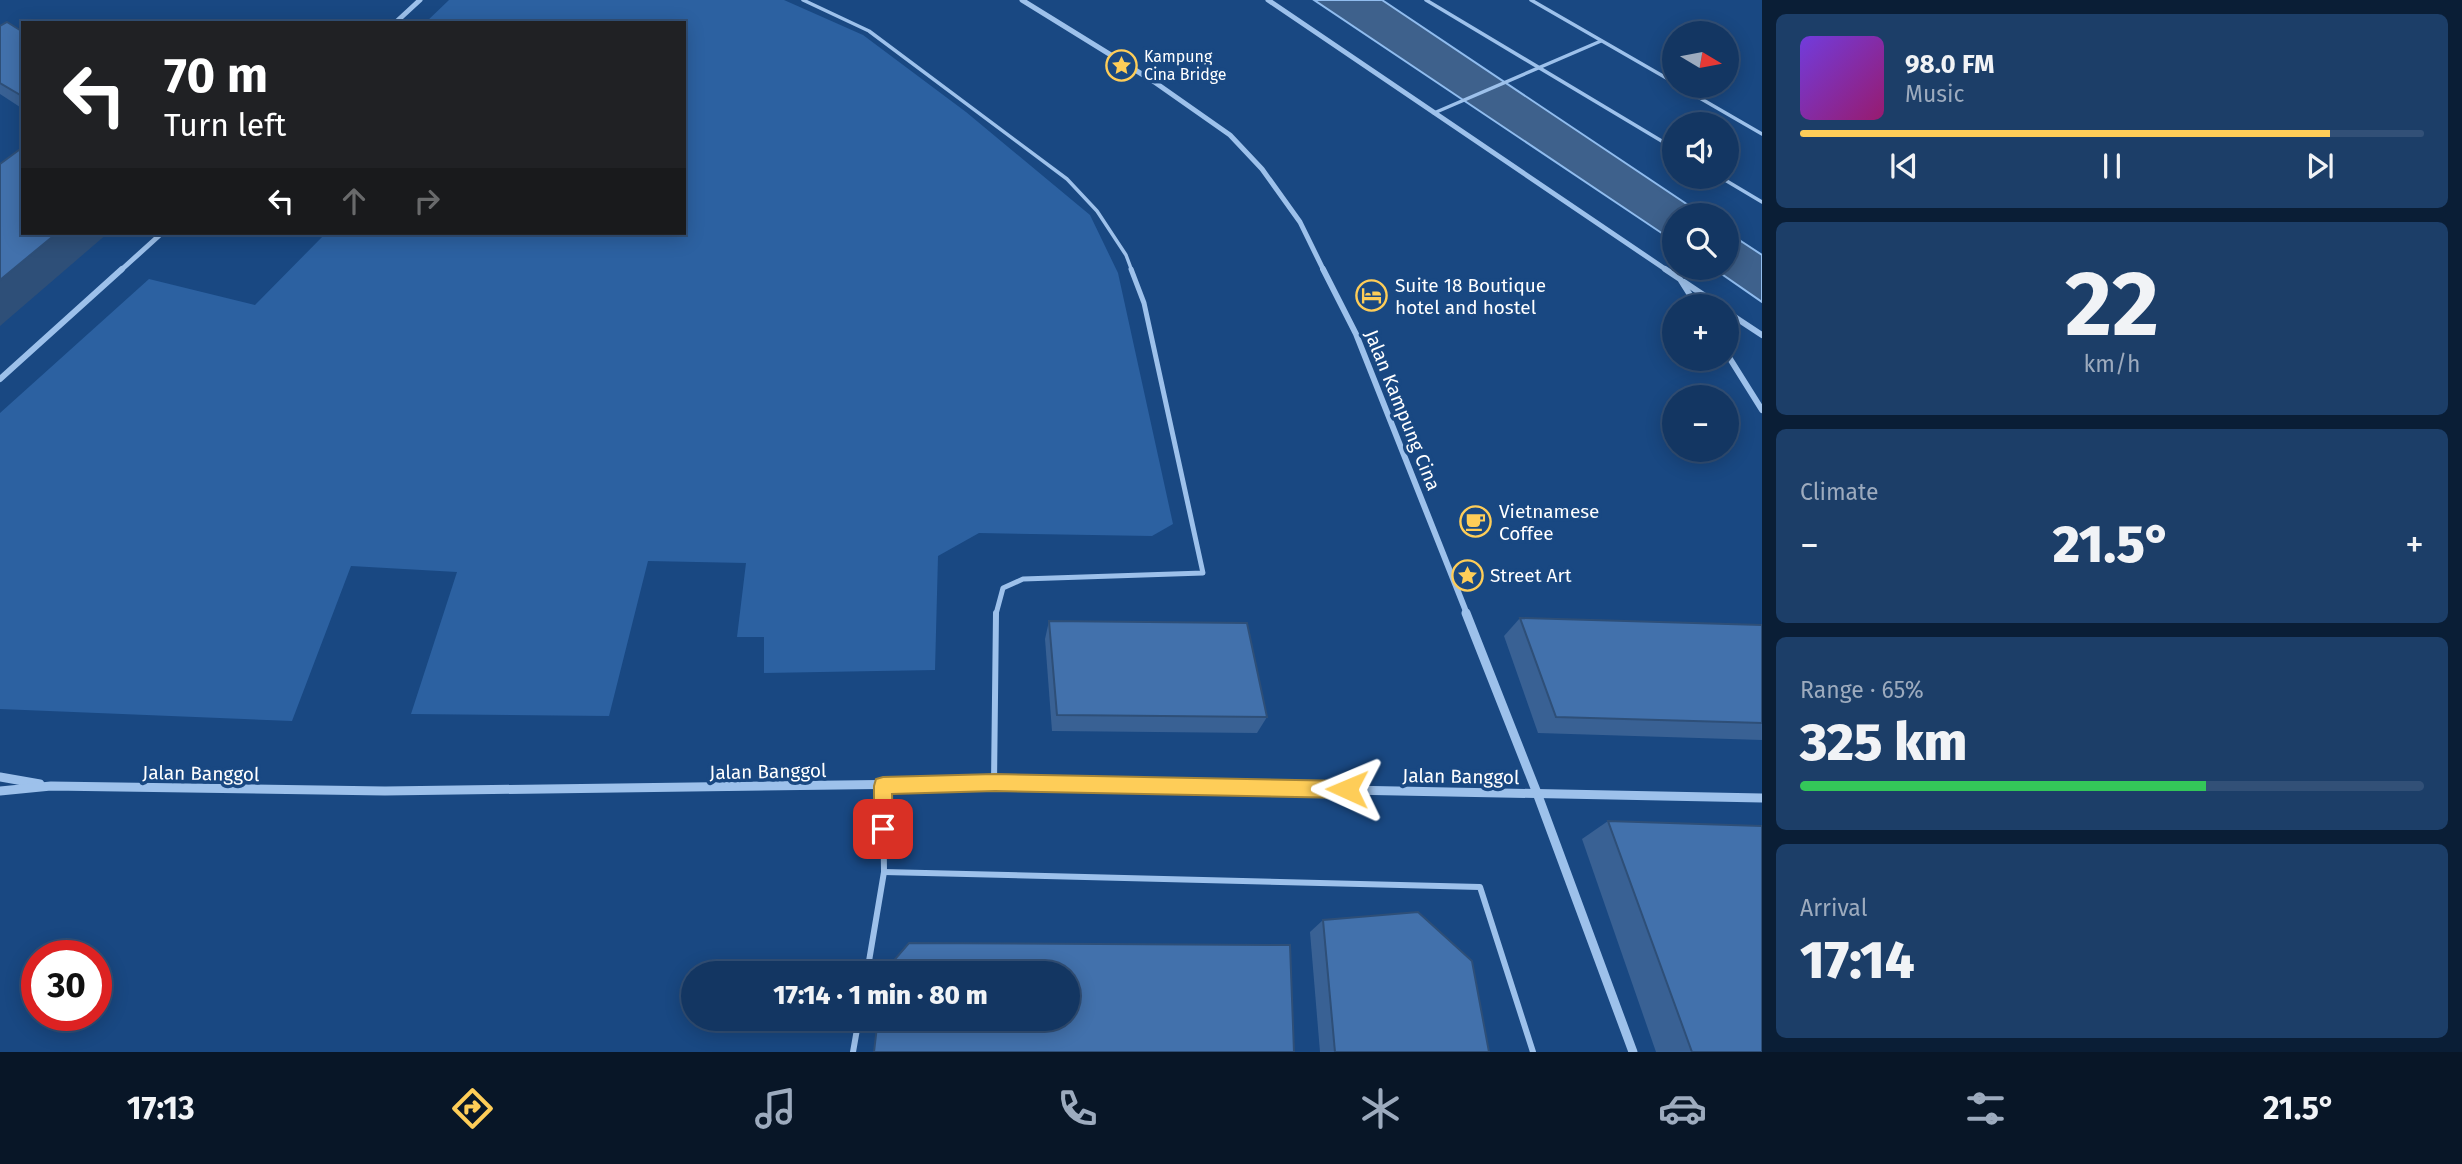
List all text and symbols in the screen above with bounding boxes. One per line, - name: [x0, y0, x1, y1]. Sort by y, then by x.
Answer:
- north arrow: [1662, 21, 1740, 98]
- map controls: [1662, 21, 1739, 462]
- text: 70 m: [164, 46, 268, 105]
- place label: Kampung Cina Bridge: [1144, 47, 1227, 84]
- place icon: Kampung Cina Bridge: [1104, 48, 1138, 82]
- icon: left: [49, 49, 140, 140]
- text: 98.0 FM: [1905, 49, 1994, 80]
- text: Music: [1905, 80, 1965, 108]
- text: Turn left: [164, 106, 286, 144]
- button: sound: [1662, 112, 1739, 189]
- icon: previous: [1885, 147, 1923, 185]
- icon: pause: [2093, 147, 2131, 185]
- icon: next: [2301, 147, 2339, 185]
- icon: left: [262, 182, 300, 220]
- icon: ahead: [335, 182, 373, 220]
- icon: right: [408, 182, 446, 220]
- button: search: [1662, 203, 1739, 280]
- text: 22: [2065, 250, 2159, 359]
- place label: Suite 18 Boutique hotel and hostel: [1395, 274, 1546, 319]
- hotel icon: Suite 18 Boutique hotel and hostel: [1355, 279, 1389, 313]
- button: +: [1662, 294, 1739, 371]
- street label: Jalan Kampung Cina: [1360, 326, 1445, 494]
- text: km/h: [2084, 350, 2140, 378]
- button: −: [1662, 385, 1739, 462]
- text: Climate: [1800, 478, 1879, 506]
- place label: Vietnamese Coffee: [1499, 500, 1599, 545]
- cafe icon: Vietnamese Coffee: [1459, 505, 1493, 539]
- text: 21.5°: [2053, 513, 2171, 576]
- text: −: [1800, 522, 1819, 568]
- text: +: [2405, 522, 2424, 568]
- place icon: Street Art: [1450, 558, 1484, 592]
- place label: Street Art: [1490, 564, 1572, 587]
- text: Range · 65%: [1800, 676, 1924, 704]
- text: 325 km: [1800, 711, 1967, 774]
- position arrow: [1310, 752, 1384, 826]
- street label: Jalan Banggol: [709, 759, 827, 784]
- street label: Jalan Banggol: [142, 761, 260, 786]
- street label: Jalan Banggol: [1402, 764, 1520, 789]
- pin: [853, 799, 913, 859]
- icon: arrive: [864, 810, 902, 848]
- text: Arrival: [1800, 894, 1867, 922]
- text: 17:14: [1800, 929, 1915, 992]
- speed limit sign: 30: [21, 940, 112, 1031]
- text: 17:14 · 1 min · 80 m: [773, 980, 988, 1011]
- icon: directions: [448, 1084, 497, 1133]
- icon: music: [751, 1084, 800, 1133]
- icon: phone: [1053, 1084, 1102, 1133]
- icon: climate: [1356, 1084, 1405, 1133]
- icon: car: [1658, 1084, 1707, 1133]
- icon: filters: [1961, 1084, 2010, 1133]
- text: 17:13: [127, 1089, 195, 1127]
- text: 21.5°: [2263, 1089, 2335, 1127]

